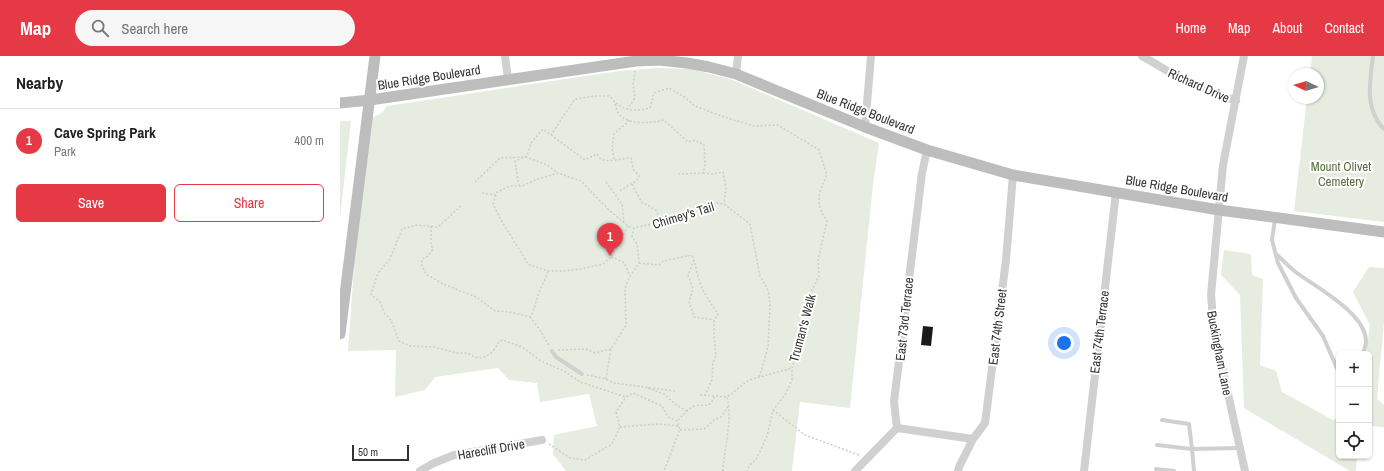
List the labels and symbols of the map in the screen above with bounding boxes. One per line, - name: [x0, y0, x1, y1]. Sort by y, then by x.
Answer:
- street label: Blue Ridge Boulevard: [377, 61, 482, 94]
- street label: Richard Drive: [1165, 64, 1232, 107]
- north arrow: [1288, 68, 1324, 104]
- street label: Blue Ridge Boulevard: [814, 85, 917, 138]
- park label: Mount Olivet Cemetery: [1311, 158, 1371, 190]
- street label: Blue Ridge Boulevard: [1124, 171, 1230, 206]
- street label: Chimey's Tail: [650, 198, 716, 233]
- pin: 1: [597, 223, 623, 256]
- street label: East 73rd Terrace: [892, 276, 917, 362]
- street label: East 74th Street: [984, 288, 1011, 366]
- street label: East 74th Terrace: [1086, 290, 1113, 374]
- street label: Truman's Walk: [785, 291, 820, 364]
- street label: Buckingham Lane: [1203, 309, 1236, 397]
- your location: [1054, 333, 1074, 353]
- street label: Harecliff Drive: [456, 435, 526, 464]
- scale bar: [352, 443, 409, 462]

